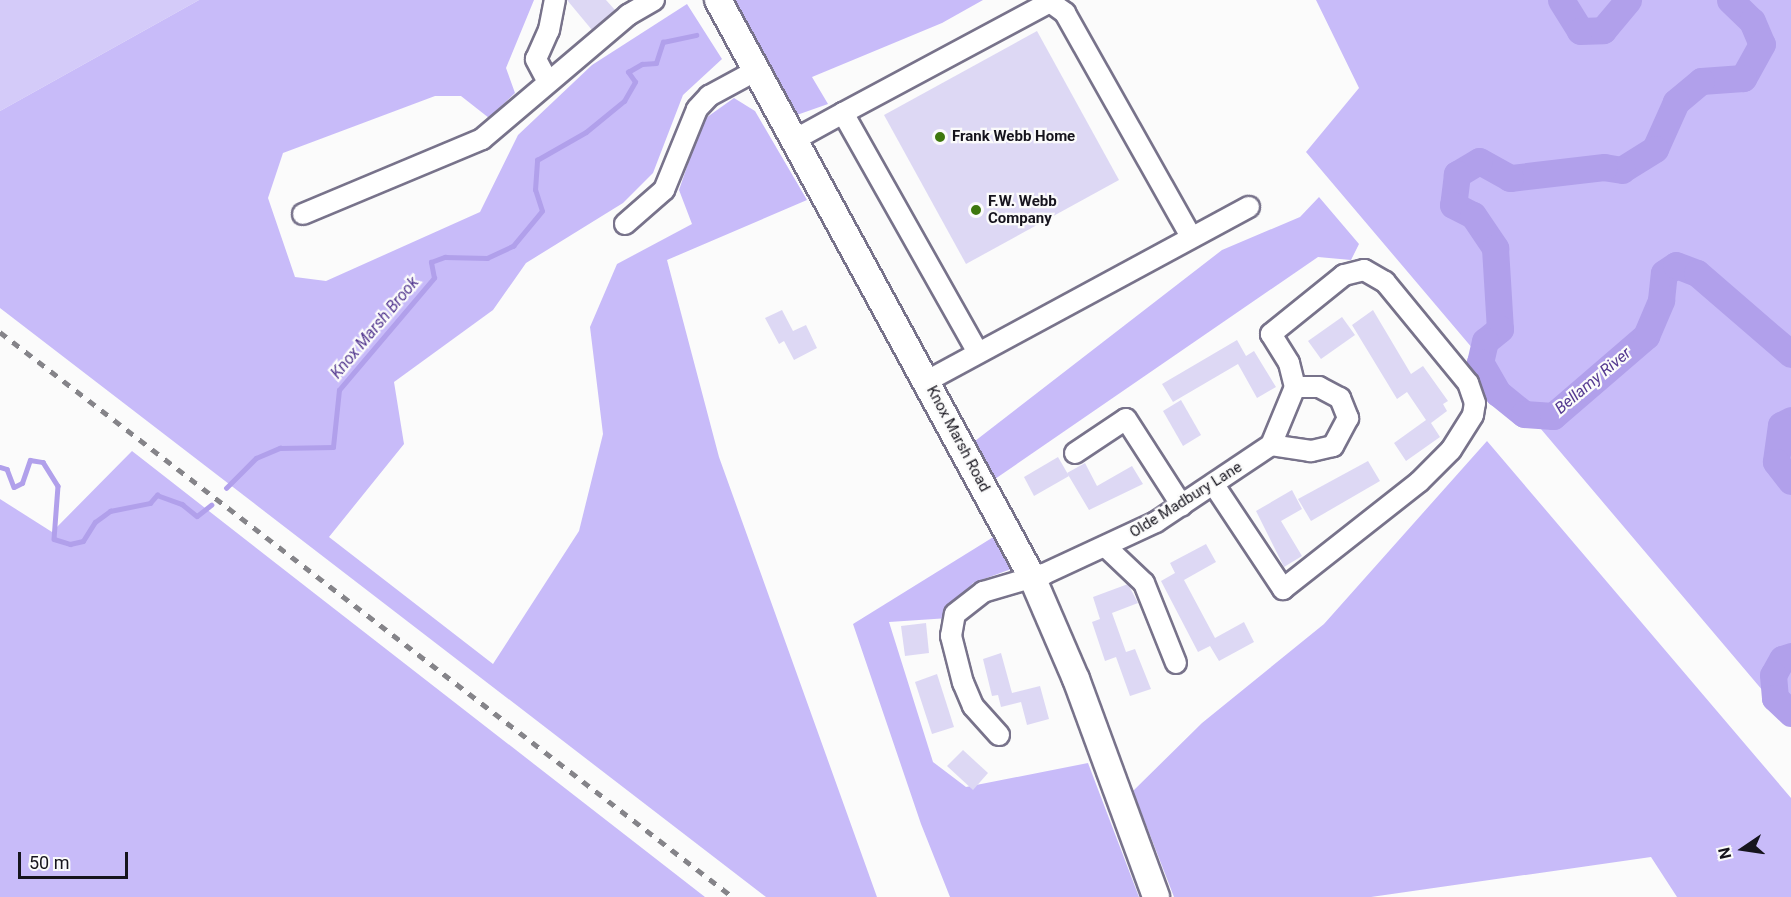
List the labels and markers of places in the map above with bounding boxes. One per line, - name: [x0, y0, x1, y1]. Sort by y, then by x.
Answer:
- place label: Frank Webb Home: [952, 128, 1075, 146]
- marker: Frank Webb Home: [933, 130, 947, 144]
- place label: F.W. Webb Company: [988, 192, 1057, 227]
- marker: F.W. Webb Company: [969, 203, 983, 217]

